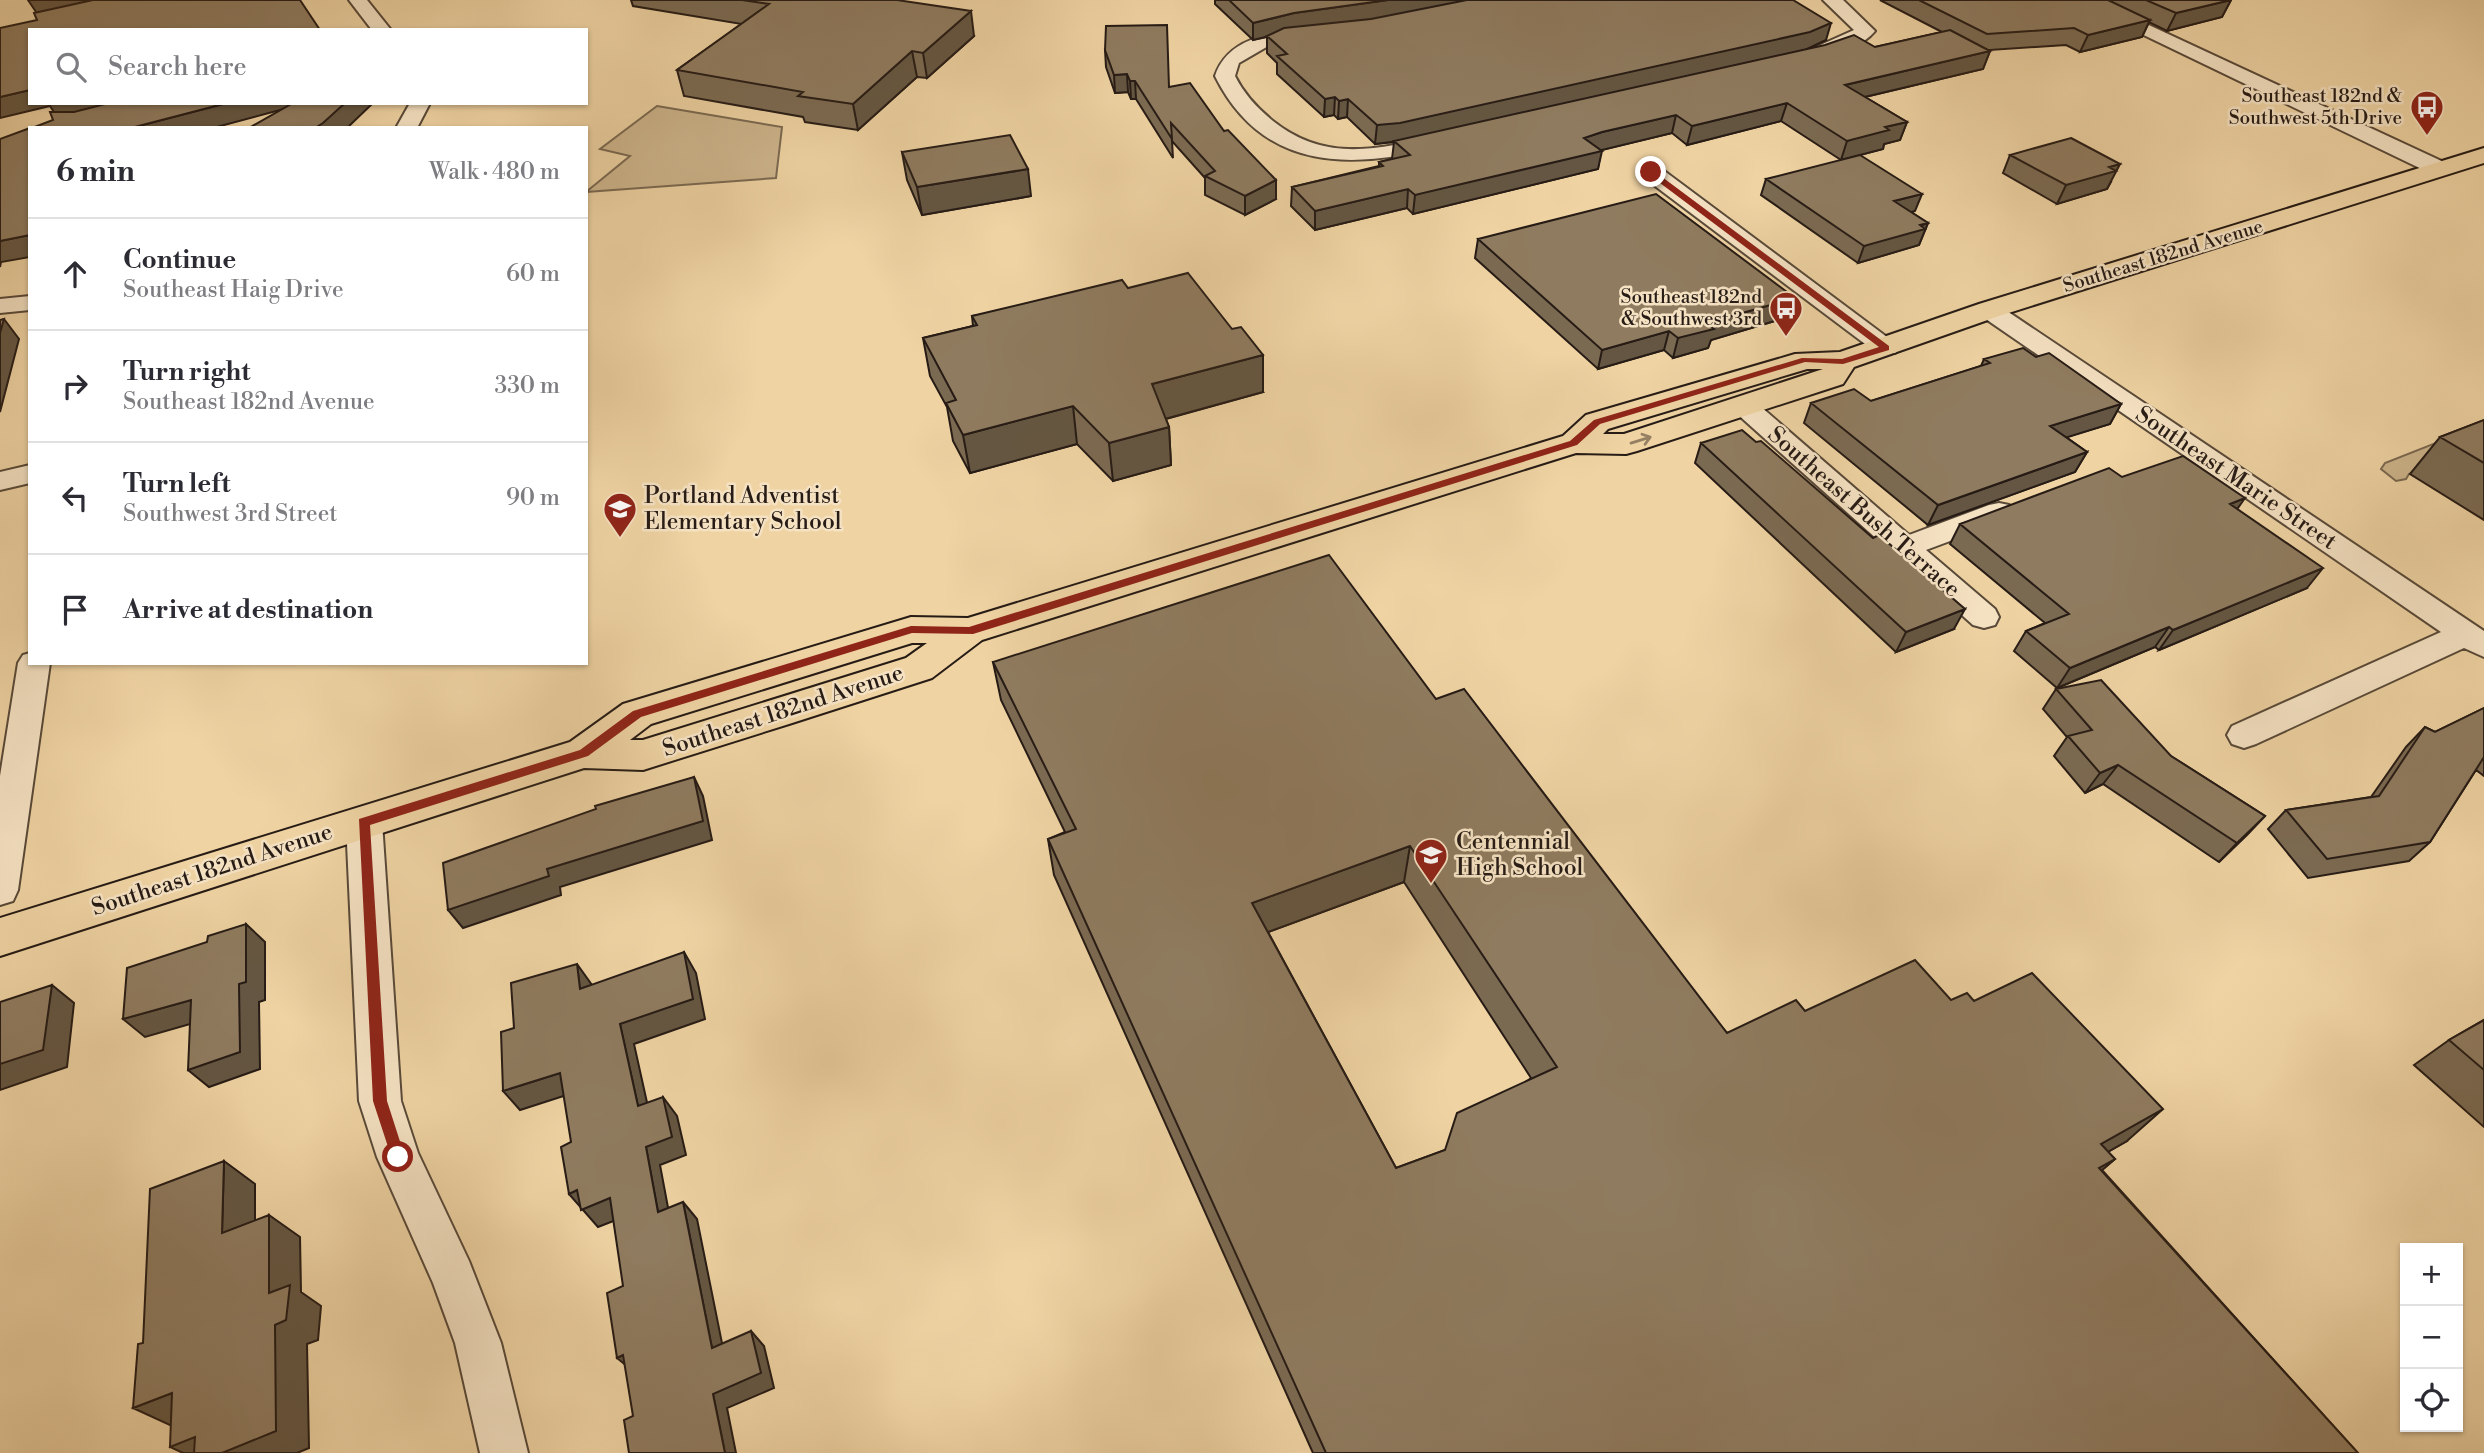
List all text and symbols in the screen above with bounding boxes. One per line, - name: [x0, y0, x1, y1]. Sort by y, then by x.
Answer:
- search box: [28, 28, 588, 105]
- icon: search: [52, 48, 90, 86]
- text: Search here: [108, 51, 247, 83]
- place label: Southeast 182nd & Southwest 5th Drive: [2229, 84, 2403, 130]
- bus stop icon: Southeast 182nd & Southwest 5th Drive: [2408, 88, 2446, 137]
- text: 6 min: [56, 153, 135, 191]
- route end: [1635, 156, 1666, 187]
- text: Walk · 480 m: [429, 158, 560, 186]
- street label: Southeast 182nd Avenue: [2060, 214, 2266, 298]
- text: Continue: [123, 244, 236, 276]
- icon: ahead: [56, 255, 94, 293]
- text: 60 m: [506, 260, 560, 288]
- text: Southeast Haig Drive: [123, 276, 344, 304]
- place label: Southeast 182nd & Southwest 3rd: [1621, 285, 1762, 331]
- bus stop icon: Southeast 182nd & Southwest 3rd: [1767, 289, 1805, 338]
- text: Turn right: [123, 356, 251, 388]
- icon: right: [56, 367, 94, 405]
- text: 330 m: [494, 372, 560, 400]
- text: Southeast 182nd Avenue: [123, 388, 375, 416]
- street label: Southeast Marie Street: [2130, 400, 2342, 556]
- street label: Southeast Bush Terrace: [1762, 421, 1966, 603]
- one-way arrow: [1630, 432, 1652, 445]
- text: Turn left: [123, 468, 231, 500]
- icon: left: [56, 479, 94, 517]
- place label: Portland Adventist Elementary School: [644, 482, 842, 536]
- text: 90 m: [506, 484, 560, 512]
- school or university icon: Portland Adventist Elementary School: [601, 490, 639, 539]
- text: Southwest 3rd Street: [123, 500, 337, 528]
- icon: arrive: [56, 591, 94, 629]
- text: Arrive at destination: [123, 594, 373, 626]
- street label: Southeast 182nd Avenue: [659, 659, 907, 763]
- street label: Southeast 182nd Avenue: [88, 818, 336, 922]
- place label: Centennial High School: [1456, 828, 1584, 882]
- school or university icon: Centennial High School: [1412, 836, 1450, 885]
- route start: [382, 1141, 413, 1172]
- map controls: [2400, 1243, 2463, 1432]
- button: +: [2400, 1243, 2463, 1306]
- button: −: [2400, 1306, 2463, 1369]
- button: locate: [2400, 1369, 2463, 1432]

